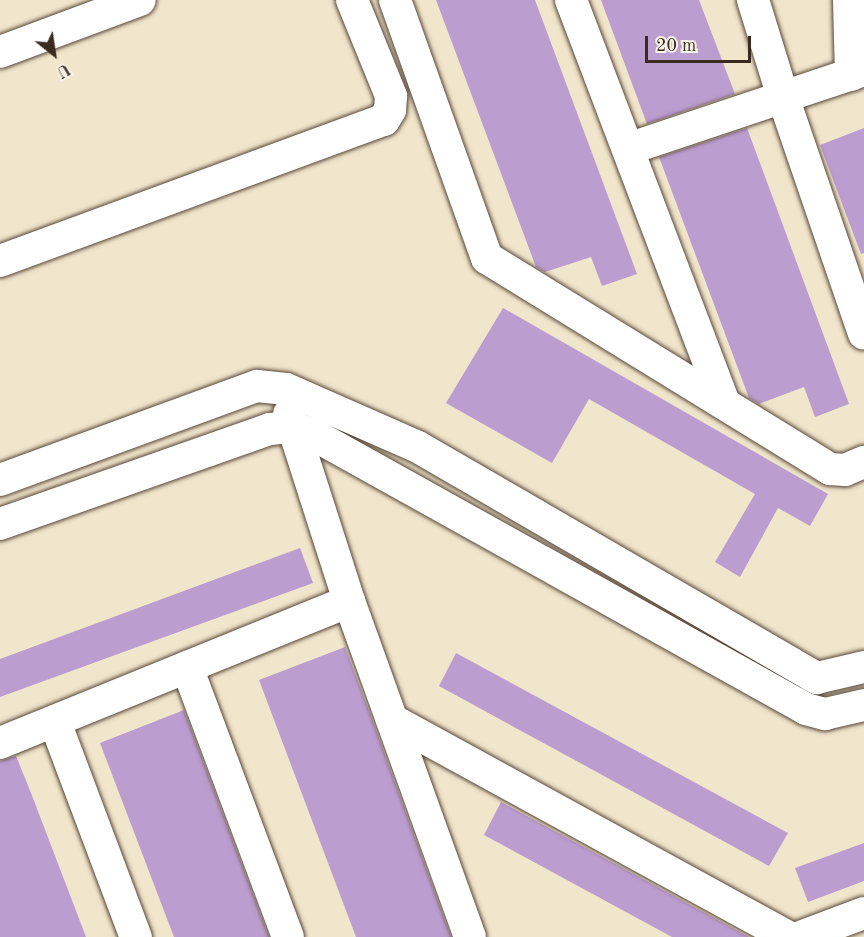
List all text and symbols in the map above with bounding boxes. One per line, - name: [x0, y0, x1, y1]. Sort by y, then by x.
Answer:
- north arrow: [24, 24, 84, 84]
- scale bar: [648, 24, 754, 62]
- text: 20 m: [656, 37, 696, 55]
- text: U: [53, 59, 73, 80]

